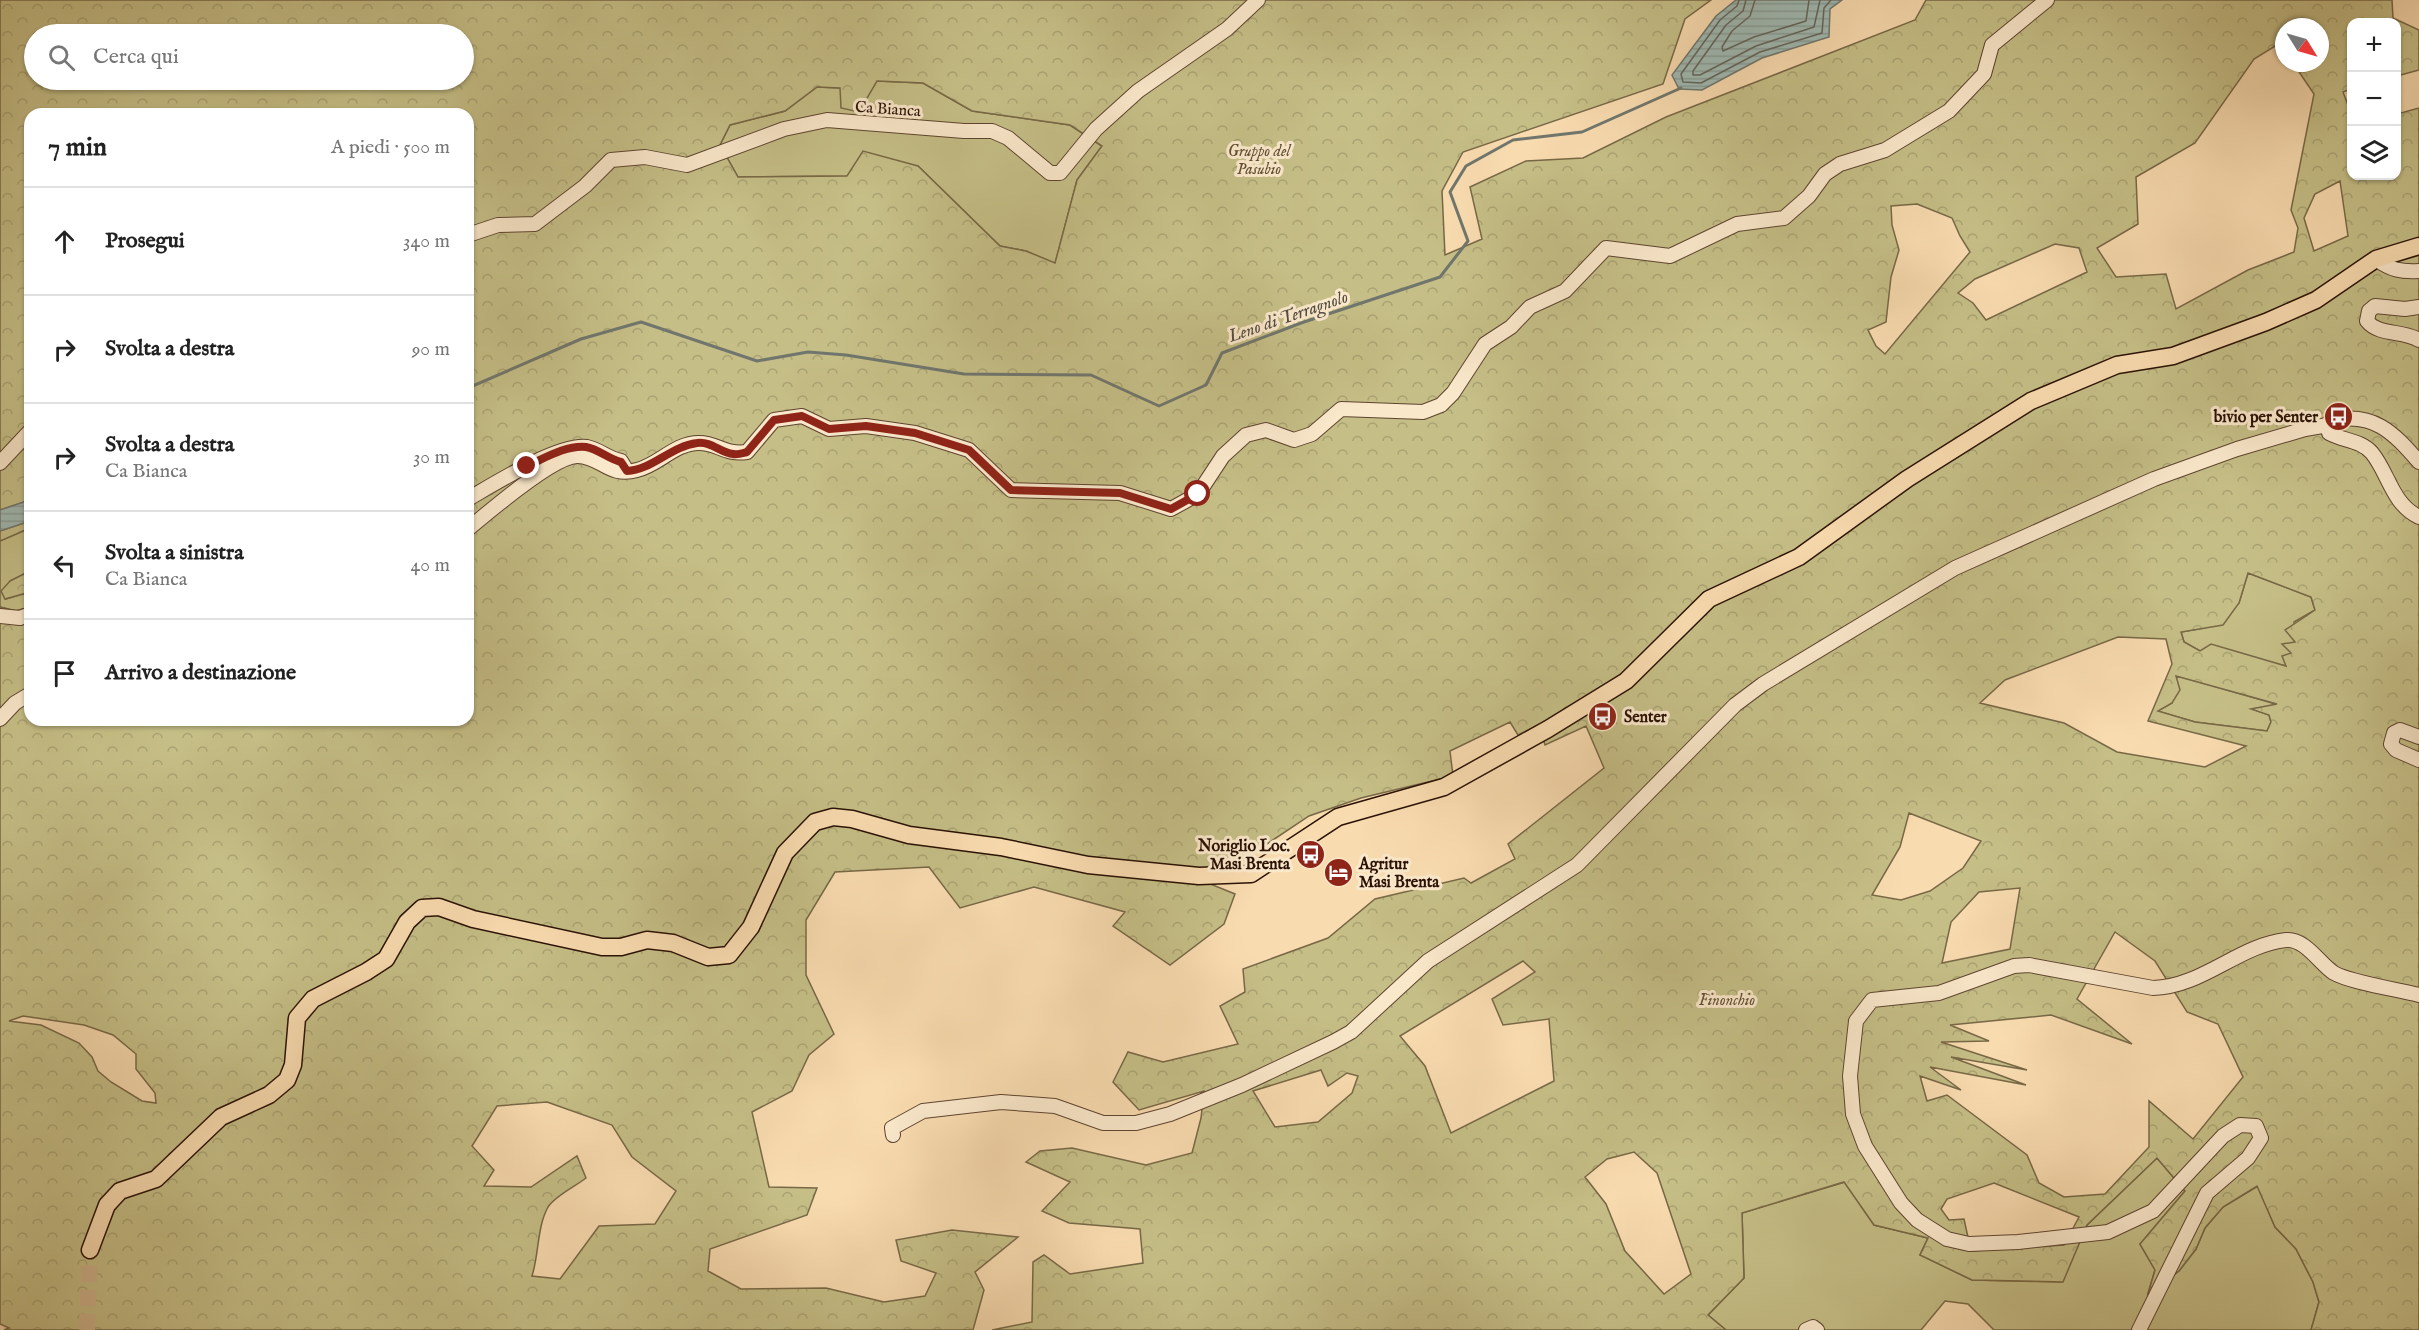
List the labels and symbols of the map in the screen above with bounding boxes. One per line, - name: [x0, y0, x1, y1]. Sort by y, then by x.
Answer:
- north arrow: [2275, 18, 2329, 72]
- street label: Ca Bianca: [854, 98, 922, 122]
- park label: Gruppo del Pasubio: [1228, 142, 1291, 180]
- water label: Leno di Terragnolo: [1225, 286, 1351, 349]
- bus stop icon: bivio per Senter: [2323, 400, 2355, 432]
- place label: bivio per Senter: [2213, 408, 2318, 428]
- route end: [513, 452, 539, 478]
- route start: [1184, 480, 1210, 506]
- bus stop icon: Senter: [1587, 700, 1619, 732]
- place label: Senter: [1624, 708, 1667, 728]
- place label: Noriglio Loc. Masi Brenta: [1197, 837, 1291, 875]
- bus stop icon: Noriglio Loc. Masi Brenta: [1295, 838, 1327, 870]
- place label: Agritur Masi Brenta: [1358, 855, 1440, 893]
- hotel icon: Agritur Masi Brenta: [1322, 856, 1354, 888]
- park label: Finonchio: [1699, 991, 1755, 1011]

